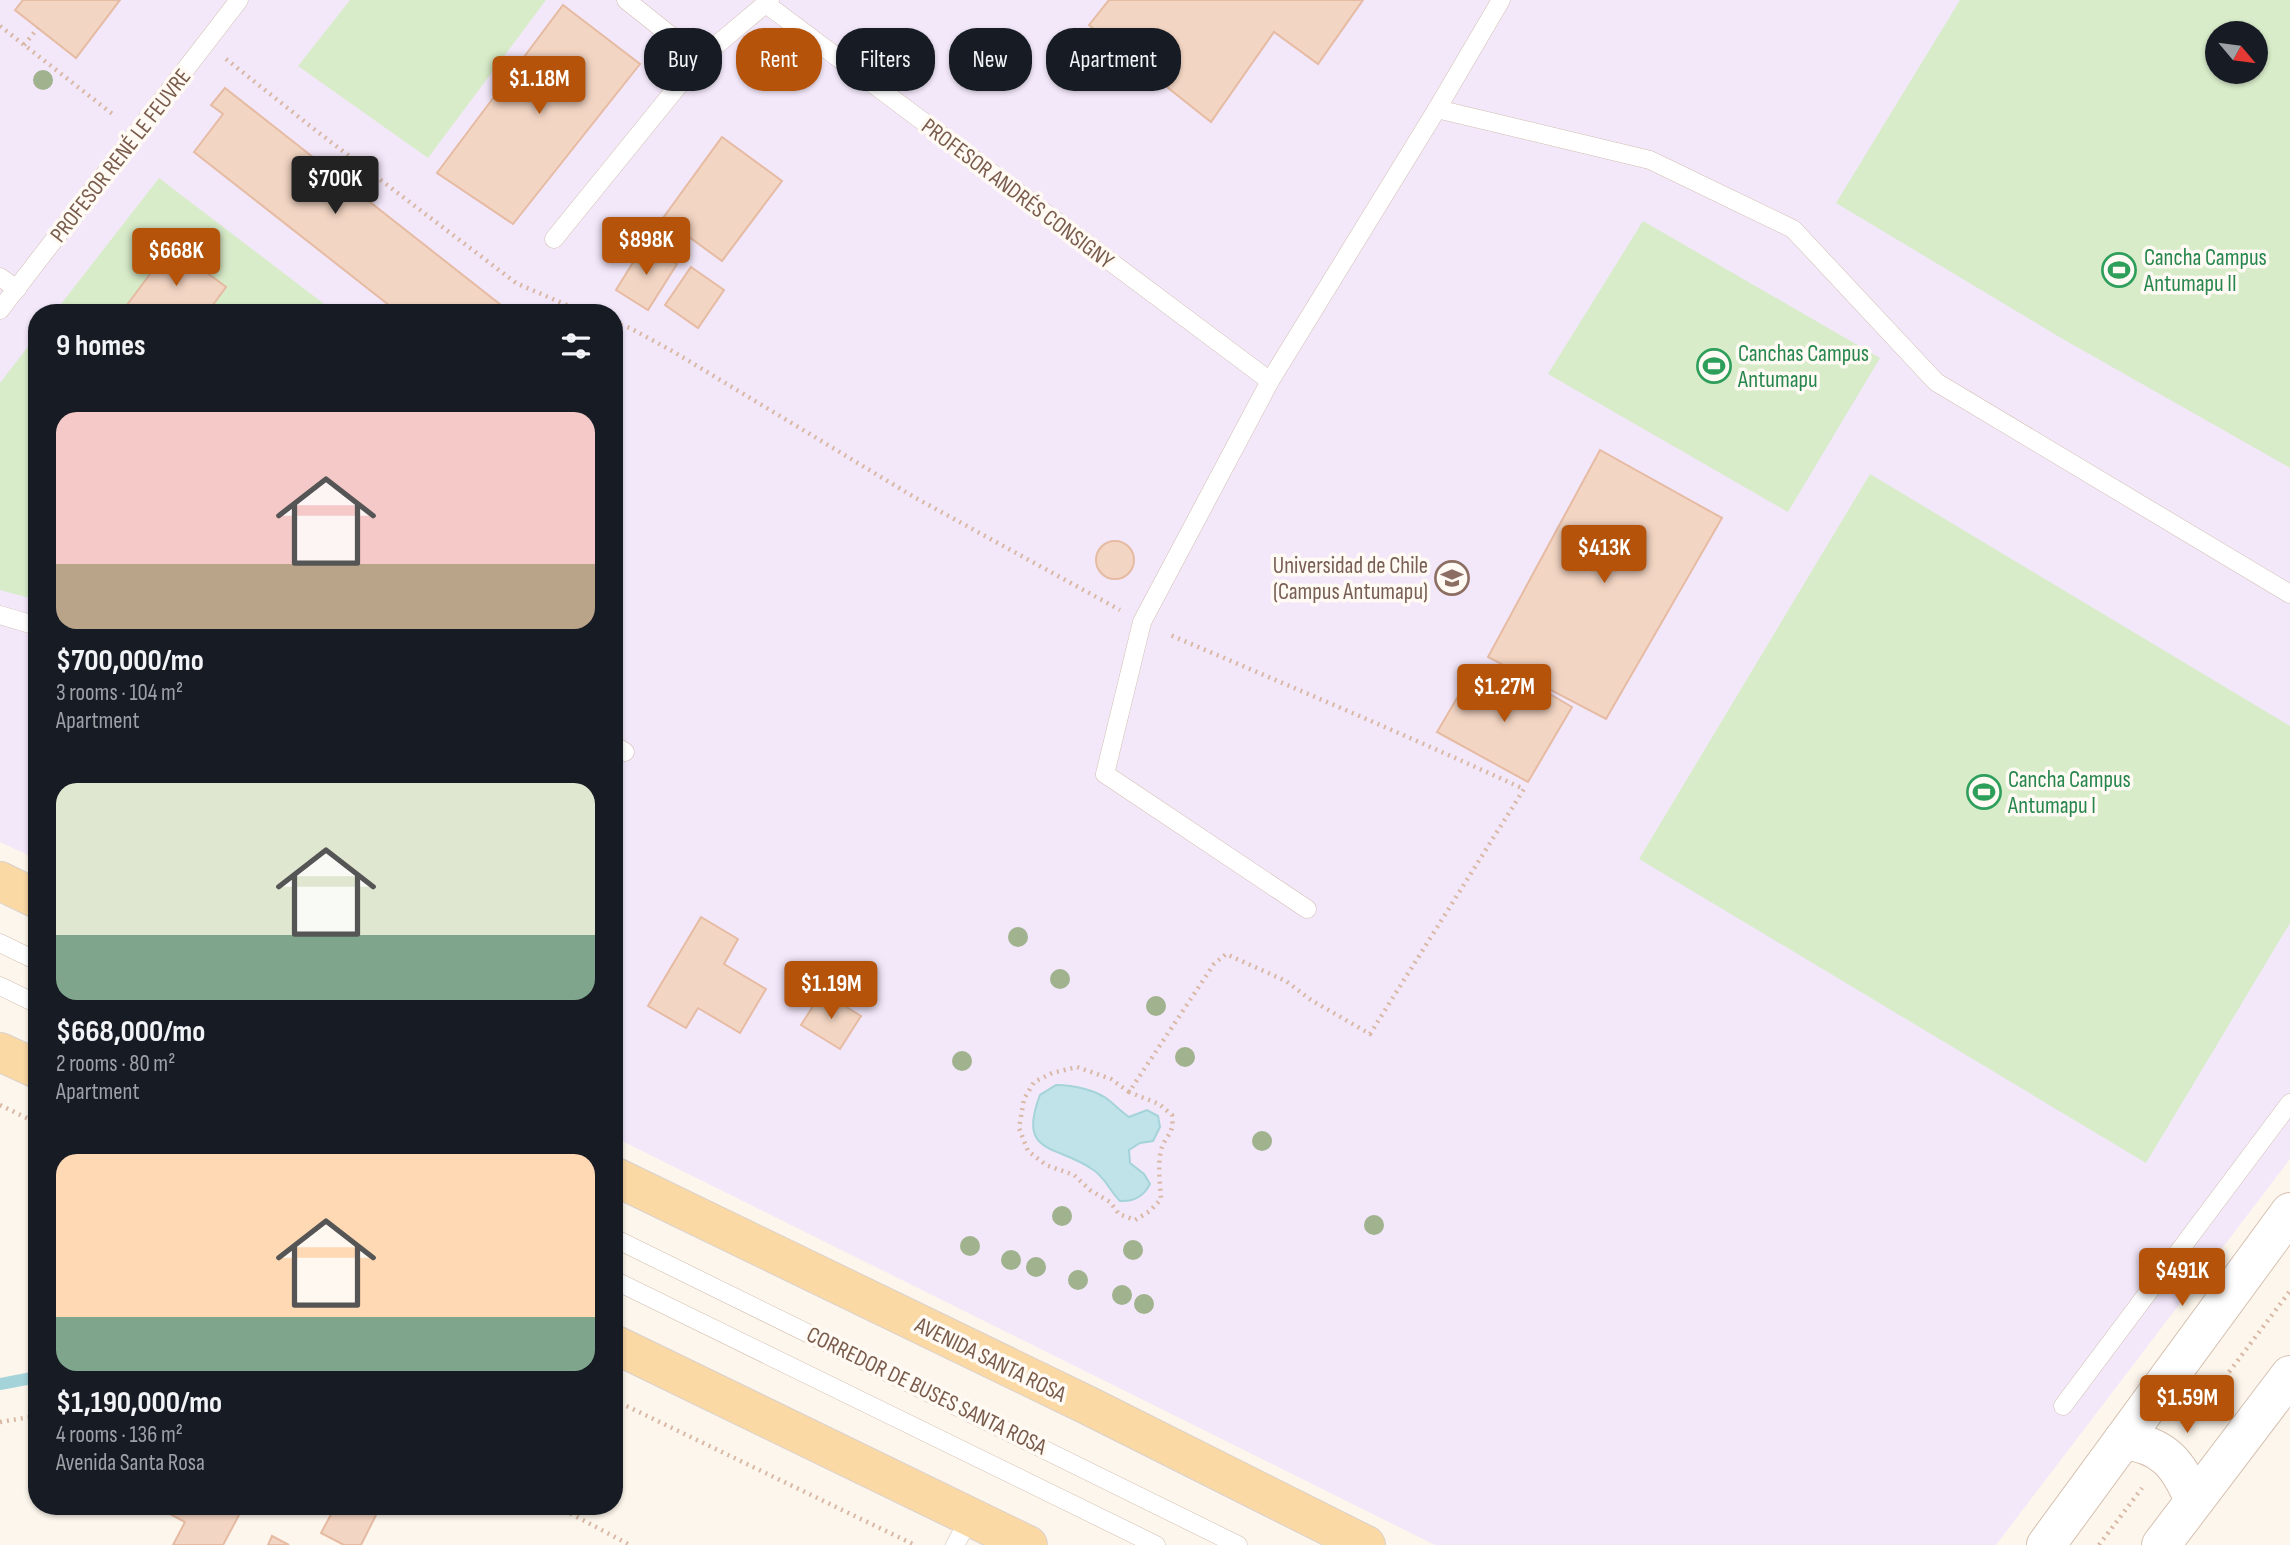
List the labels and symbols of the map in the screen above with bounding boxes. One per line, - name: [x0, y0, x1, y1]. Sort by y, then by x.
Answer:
- north arrow: [2205, 21, 2268, 84]
- pin: $1.18M: [482, 57, 596, 116]
- street label: PROFESOR RENÉ LE FEUVRE: [44, 63, 197, 248]
- street label: PROFESOR ANDRÉS CONSIGNY: [916, 112, 1119, 275]
- pin: $700K: [286, 156, 384, 216]
- pin: $898K: [597, 218, 695, 277]
- pin: $668K: [127, 229, 225, 288]
- place label: Cancha Campus Antumapu II: [2143, 244, 2267, 298]
- sports icon: Cancha Campus Antumapu II: [2100, 251, 2138, 289]
- place label: Canchas Campus Antumapu: [1737, 340, 1869, 394]
- sports icon: Canchas Campus Antumapu: [1695, 347, 1733, 385]
- pin: $413K: [1555, 526, 1653, 585]
- place label: Universidad de Chile (Campus Antumapu): [1273, 552, 1428, 606]
- school or university icon: Universidad de Chile (Campus Antumapu): [1433, 559, 1471, 597]
- pin: $1.27M: [1447, 664, 1561, 724]
- place label: Cancha Campus Antumapu I: [2007, 766, 2131, 820]
- sports icon: Cancha Campus Antumapu I: [1965, 773, 2003, 811]
- pin: $1.19M: [774, 962, 888, 1021]
- pin: $491K: [2133, 1248, 2231, 1308]
- street label: AVENIDA SANTA ROSA: [910, 1311, 1071, 1409]
- street label: CORREDOR DE BUSES SANTA ROSA: [802, 1321, 1051, 1461]
- pin: $1.59M: [2130, 1376, 2244, 1435]

